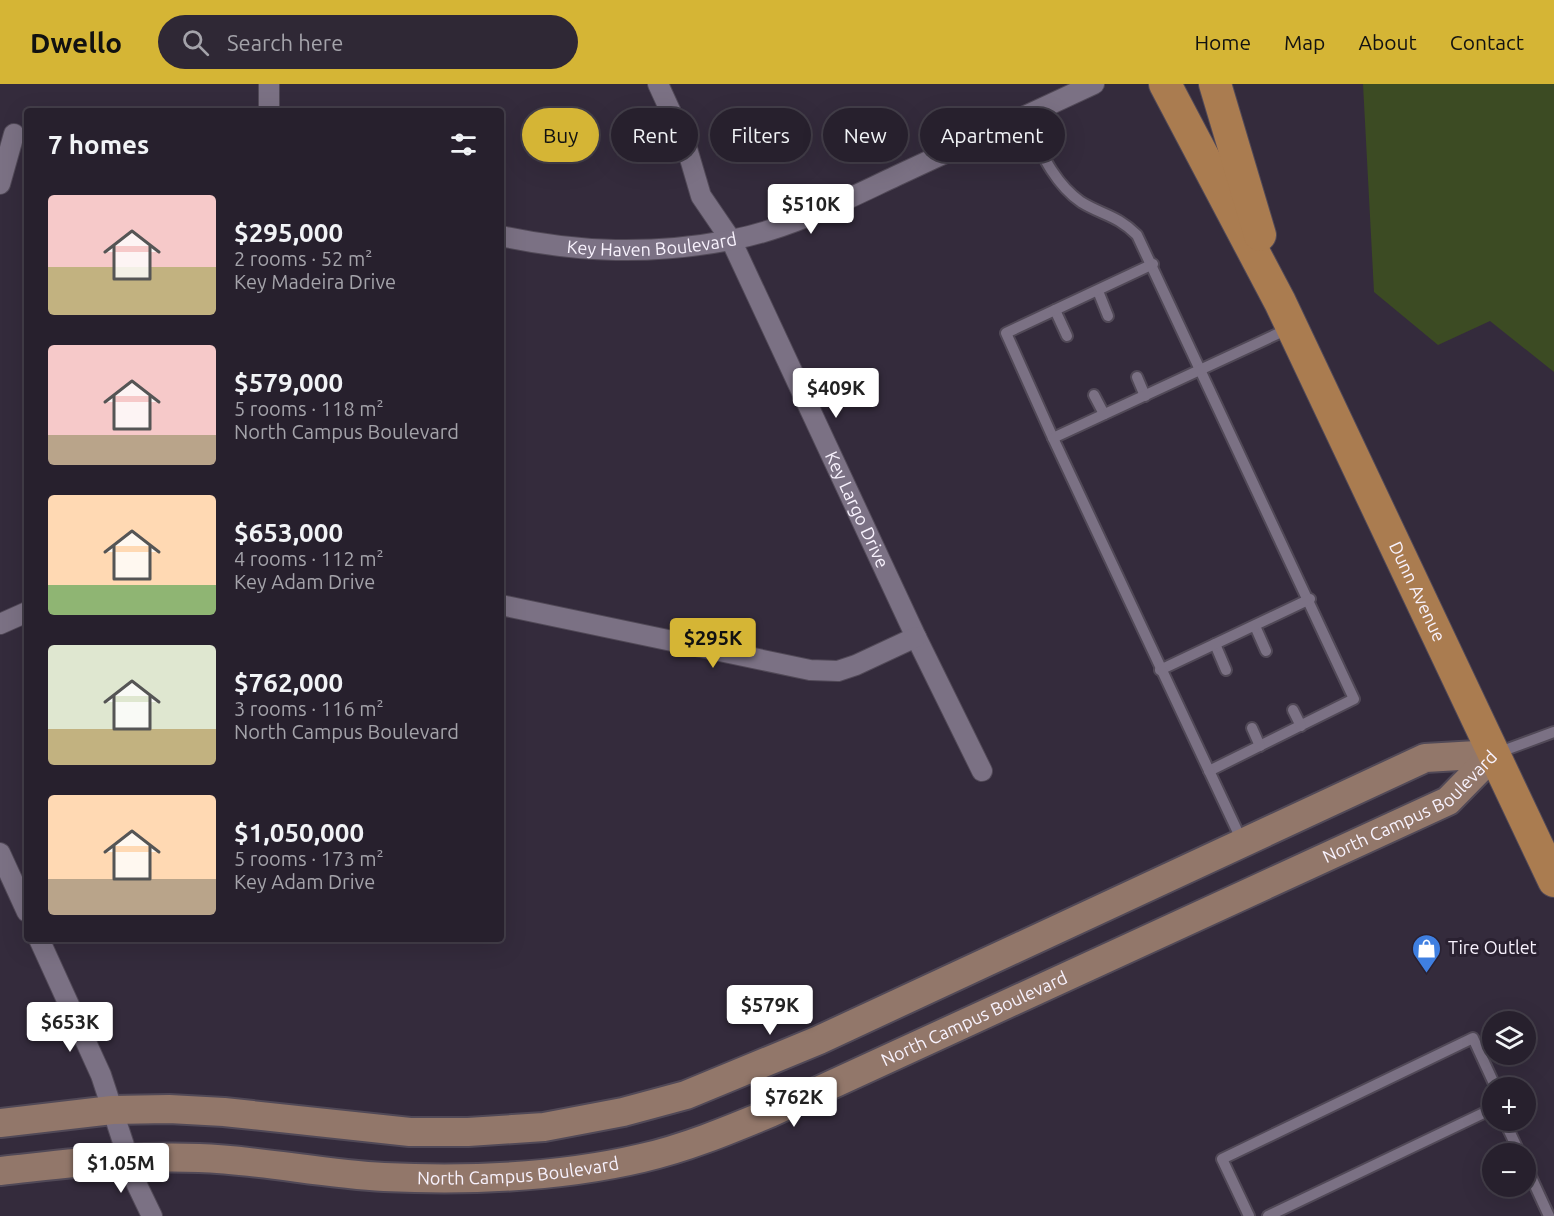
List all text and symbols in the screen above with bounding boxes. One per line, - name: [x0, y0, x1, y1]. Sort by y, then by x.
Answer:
- search box: [158, 15, 578, 69]
- icon: search: [179, 26, 212, 59]
- text: Dwello: [30, 27, 122, 58]
- text: Search here: [227, 30, 343, 55]
- text: Home: [1194, 30, 1251, 54]
- text: Map: [1284, 30, 1325, 54]
- text: About: [1358, 30, 1417, 54]
- text: Contact: [1450, 30, 1524, 54]
- chip: Buy: [522, 108, 599, 162]
- chip: Rent: [611, 108, 698, 162]
- chip: Filters: [710, 108, 811, 162]
- chip: New: [823, 108, 908, 162]
- chip: Apartment: [920, 108, 1065, 162]
- icon: filters: [447, 128, 480, 161]
- text: 7 homes: [48, 130, 149, 159]
- pin: $510K: [769, 184, 853, 235]
- text: $510K: [782, 192, 840, 215]
- text: $295,000: [234, 218, 343, 247]
- icon: home: [96, 219, 168, 291]
- street label: Key Haven Boulevard: [566, 228, 738, 259]
- text: 2 rooms · 52 m²: [234, 247, 372, 270]
- text: Key Madeira Drive: [234, 270, 396, 293]
- text: $579,000: [234, 368, 343, 397]
- pin: $409K: [794, 368, 878, 419]
- icon: home: [96, 369, 168, 441]
- text: $409K: [807, 376, 865, 399]
- text: 5 rooms · 118 m²: [234, 397, 384, 420]
- text: North Campus Boulevard: [234, 420, 459, 443]
- street label: Key Largo Drive: [822, 448, 893, 571]
- text: $653,000: [234, 518, 343, 547]
- icon: home: [96, 519, 168, 591]
- street label: Dunn Avenue: [1386, 538, 1450, 645]
- text: 4 rooms · 112 m²: [234, 547, 384, 570]
- text: Key Adam Drive: [234, 570, 375, 593]
- pin: $295K: [671, 618, 755, 669]
- text: $295K: [684, 626, 742, 649]
- text: $762,000: [234, 668, 343, 697]
- icon: home: [96, 669, 168, 741]
- text: 3 rooms · 116 m²: [234, 697, 384, 720]
- text: North Campus Boulevard: [234, 720, 459, 743]
- street label: North Campus Boulevard: [1319, 746, 1501, 866]
- text: $1,050,000: [234, 818, 364, 847]
- icon: home: [96, 819, 168, 891]
- text: 5 rooms · 173 m²: [234, 847, 384, 870]
- text: Key Adam Drive: [234, 870, 375, 893]
- shop icon: Tire Outlet: [1411, 932, 1443, 974]
- place label: Tire Outlet: [1448, 937, 1537, 957]
- street label: North Campus Boulevard: [878, 967, 1070, 1069]
- pin: $579K: [728, 985, 812, 1036]
- text: $579K: [741, 993, 799, 1016]
- pin: $653K: [28, 1002, 112, 1053]
- text: $653K: [41, 1010, 99, 1033]
- map controls: [1482, 1011, 1536, 1197]
- button: layers: [1482, 1011, 1536, 1065]
- pin: $762K: [752, 1077, 836, 1128]
- button: +: [1482, 1077, 1536, 1131]
- text: $762K: [765, 1085, 823, 1108]
- pin: $1.05M: [72, 1143, 170, 1194]
- button: −: [1482, 1143, 1536, 1197]
- text: $1.05M: [87, 1151, 155, 1174]
- street label: North Campus Boulevard: [417, 1152, 620, 1188]

